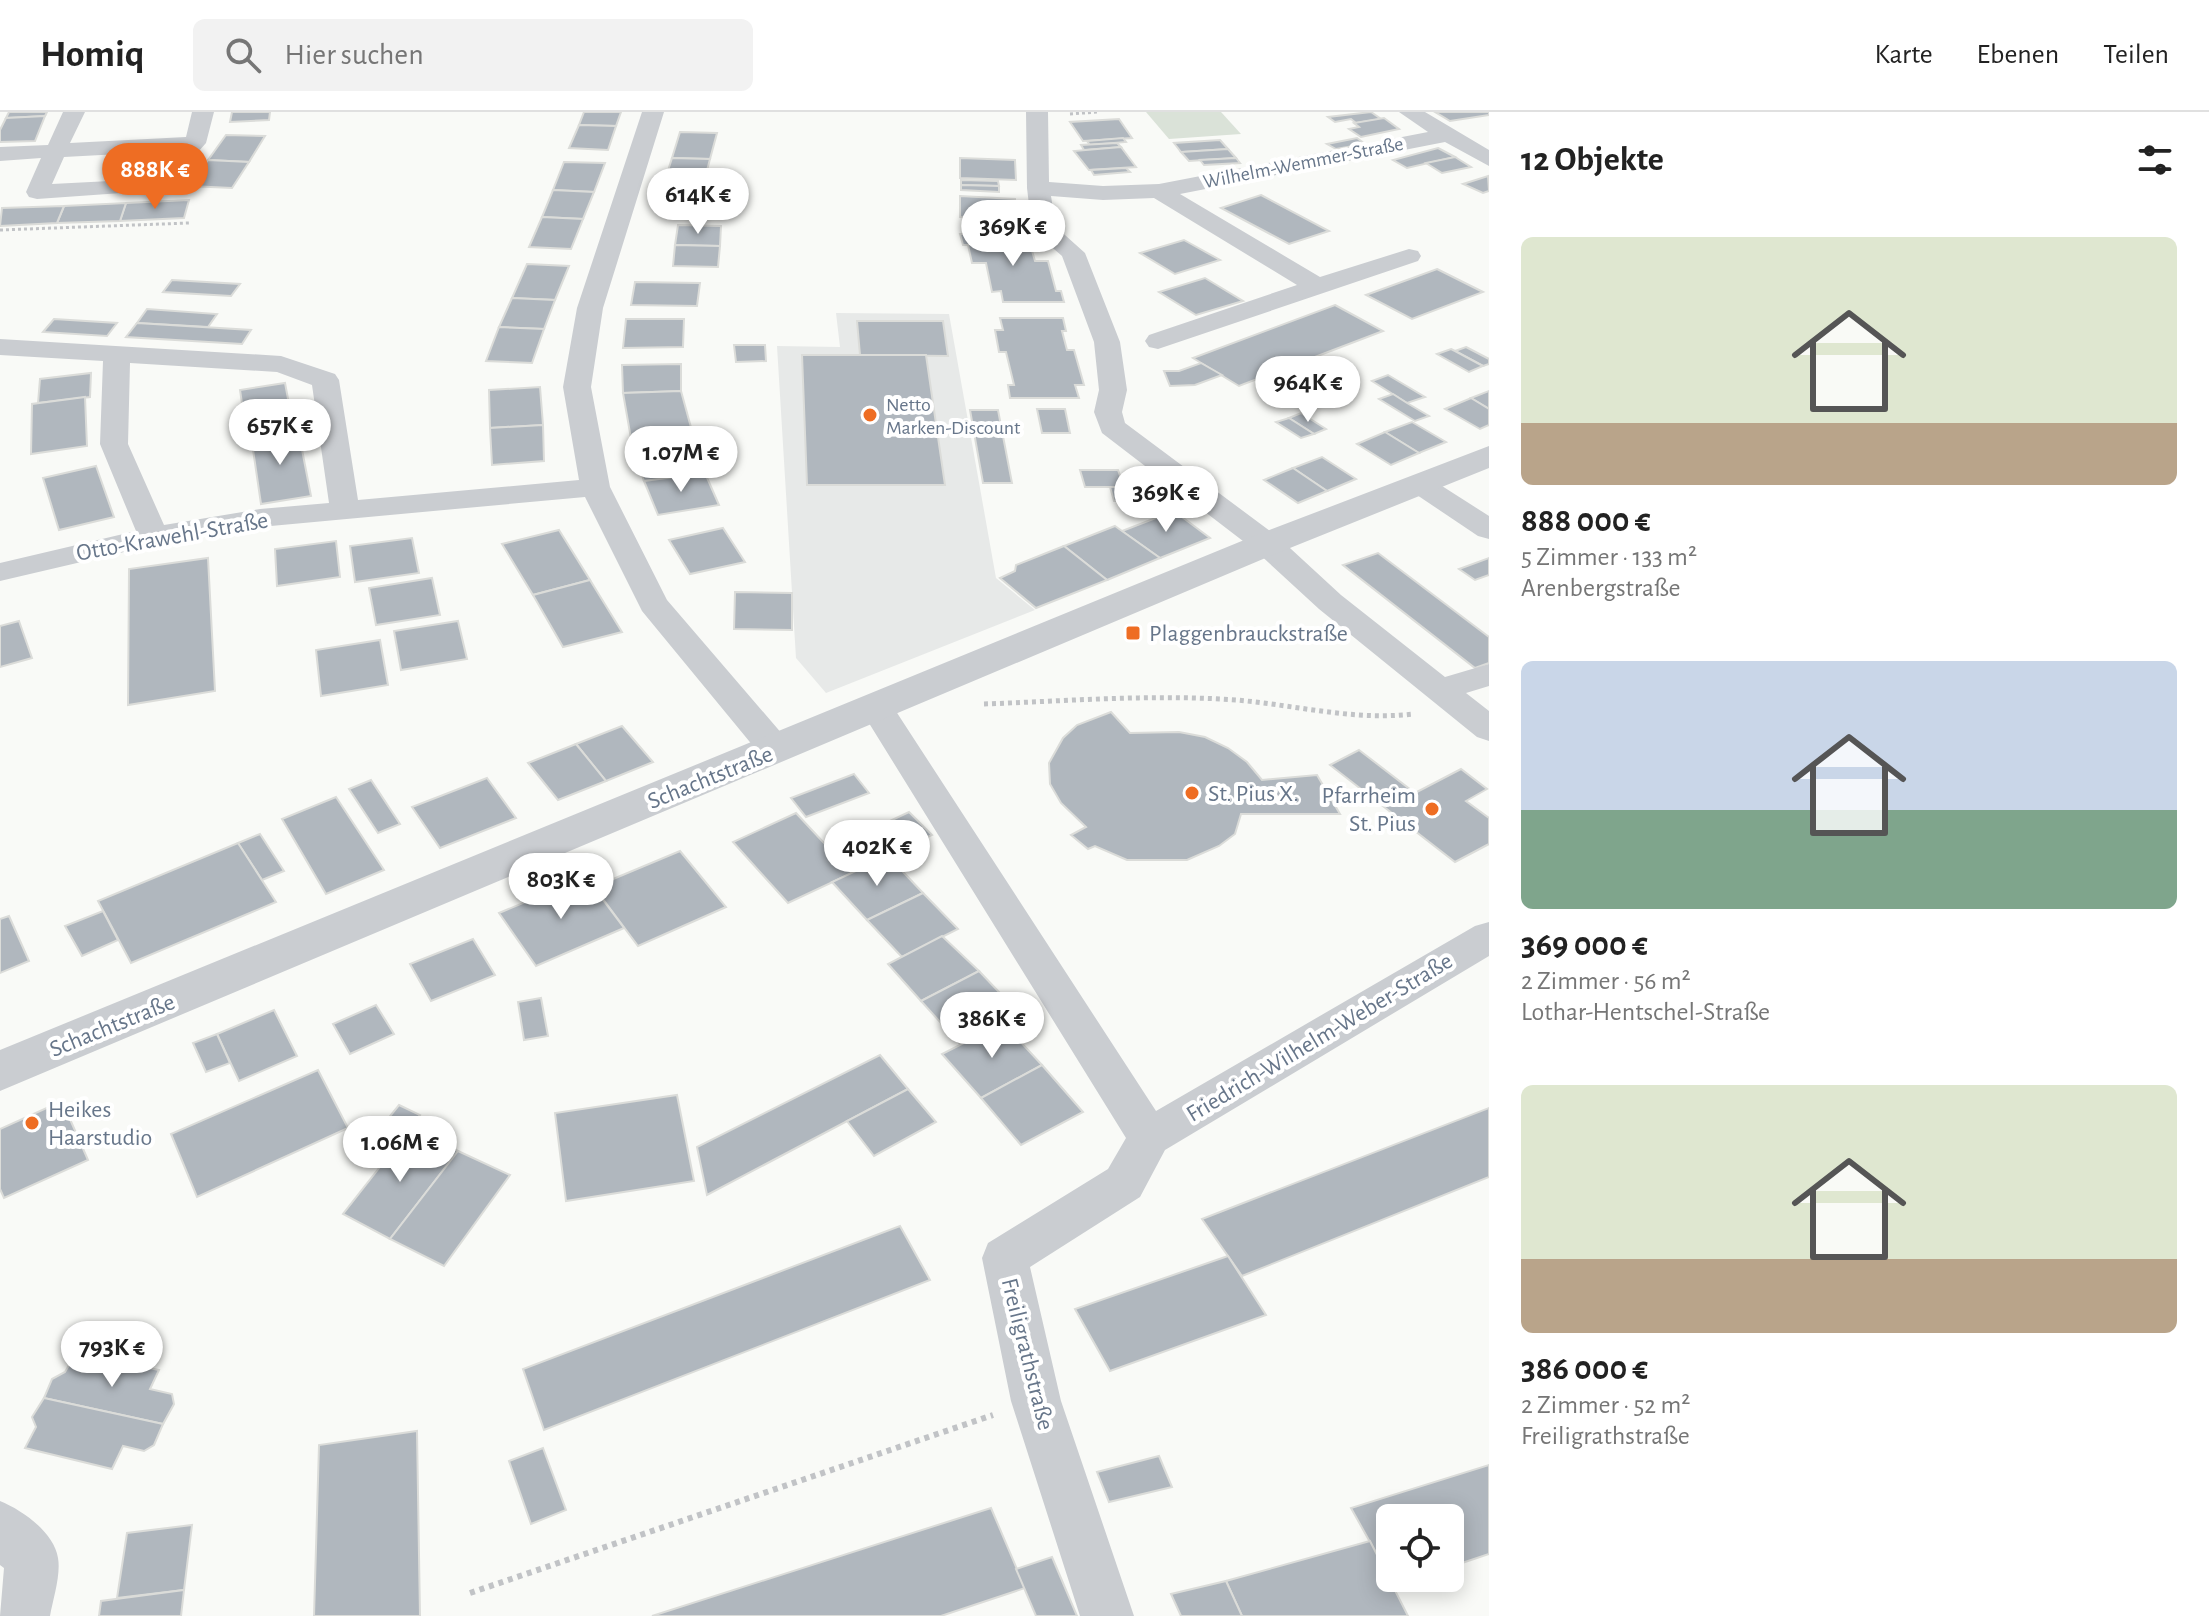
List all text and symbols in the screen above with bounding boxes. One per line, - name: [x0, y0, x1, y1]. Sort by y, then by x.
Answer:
- search box: [193, 19, 753, 91]
- icon: search: [221, 33, 265, 77]
- text: Homiq: [40, 36, 145, 74]
- text: Hier suchen: [285, 40, 424, 70]
- text: Karte: [1874, 41, 1933, 69]
- text: Ebenen: [1977, 41, 2059, 69]
- text: Teilen: [2103, 41, 2169, 69]
- street label: Wilhelm-Wemmer-Straße: [1201, 134, 1405, 192]
- icon: filters: [2133, 138, 2177, 182]
- pin: 888K €: [90, 143, 220, 211]
- text: 12 Objekte: [1521, 143, 1664, 177]
- text: 888K €: [120, 156, 190, 182]
- pin: 614K €: [633, 168, 763, 236]
- text: 614K €: [665, 181, 731, 207]
- pin: 369K €: [948, 200, 1078, 268]
- text: 369K €: [979, 213, 1047, 239]
- icon: home: [1777, 289, 1921, 433]
- pin: 964K €: [1243, 356, 1373, 424]
- text: 964K €: [1273, 369, 1343, 395]
- place label: Netto Marken-Discount: [886, 395, 1021, 438]
- pin: 657K €: [215, 399, 345, 467]
- marker: Netto Marken-Discount: [861, 406, 879, 424]
- text: 657K €: [247, 412, 313, 438]
- pin: 1.07M €: [607, 426, 755, 494]
- text: 1.07M €: [643, 439, 719, 465]
- pin: 369K €: [1101, 466, 1231, 534]
- text: 369K €: [1132, 479, 1200, 505]
- text: 888 000 €: [1521, 504, 1651, 538]
- street label: Otto-Krawehl-Straße: [74, 508, 270, 566]
- text: 5 Zimmer · 133 m²: [1521, 544, 1697, 570]
- text: Arenbergstraße: [1521, 575, 1680, 601]
- place label: Plaggenbrauckstraße: [1149, 622, 1348, 646]
- marker: Plaggenbrauckstraße: [1124, 624, 1142, 642]
- icon: home: [1777, 713, 1921, 857]
- street label: Schachtstraße: [644, 742, 776, 814]
- place label: St. Pius X.: [1208, 782, 1299, 806]
- marker: St. Pius X.: [1183, 784, 1201, 802]
- place label: Pfarrheim St. Pius: [1322, 784, 1416, 836]
- marker: Pfarrheim St. Pius: [1423, 800, 1441, 818]
- pin: 402K €: [812, 820, 942, 888]
- text: 402K €: [842, 833, 912, 859]
- pin: 803K €: [496, 853, 626, 921]
- text: 803K €: [527, 866, 595, 892]
- text: 369 000 €: [1521, 928, 1648, 962]
- street label: Friedrich-Wilhelm-Weber-Straße: [1182, 949, 1457, 1127]
- text: 2 Zimmer · 56 m²: [1521, 968, 1691, 994]
- street label: Schachtstraße: [46, 990, 178, 1062]
- pin: 386K €: [927, 992, 1057, 1060]
- text: Lothar-Hentschel-Straße: [1521, 999, 1770, 1025]
- text: 386K €: [958, 1005, 1026, 1031]
- place label: Heikes Haarstudio: [48, 1098, 152, 1150]
- marker: Heikes Haarstudio: [23, 1114, 41, 1132]
- pin: 1.06M €: [326, 1116, 474, 1184]
- text: 1.06M €: [361, 1129, 439, 1155]
- icon: home: [1777, 1137, 1921, 1281]
- street label: Freiligrathstraße: [997, 1276, 1058, 1433]
- pin: 793K €: [47, 1321, 177, 1389]
- text: 793K €: [79, 1334, 145, 1360]
- text: 386 000 €: [1521, 1352, 1648, 1386]
- text: 2 Zimmer · 52 m²: [1521, 1392, 1690, 1418]
- text: Freiligrathstraße: [1521, 1423, 1690, 1449]
- map controls: [1376, 1504, 1464, 1592]
- button: locate: [1376, 1504, 1464, 1592]

